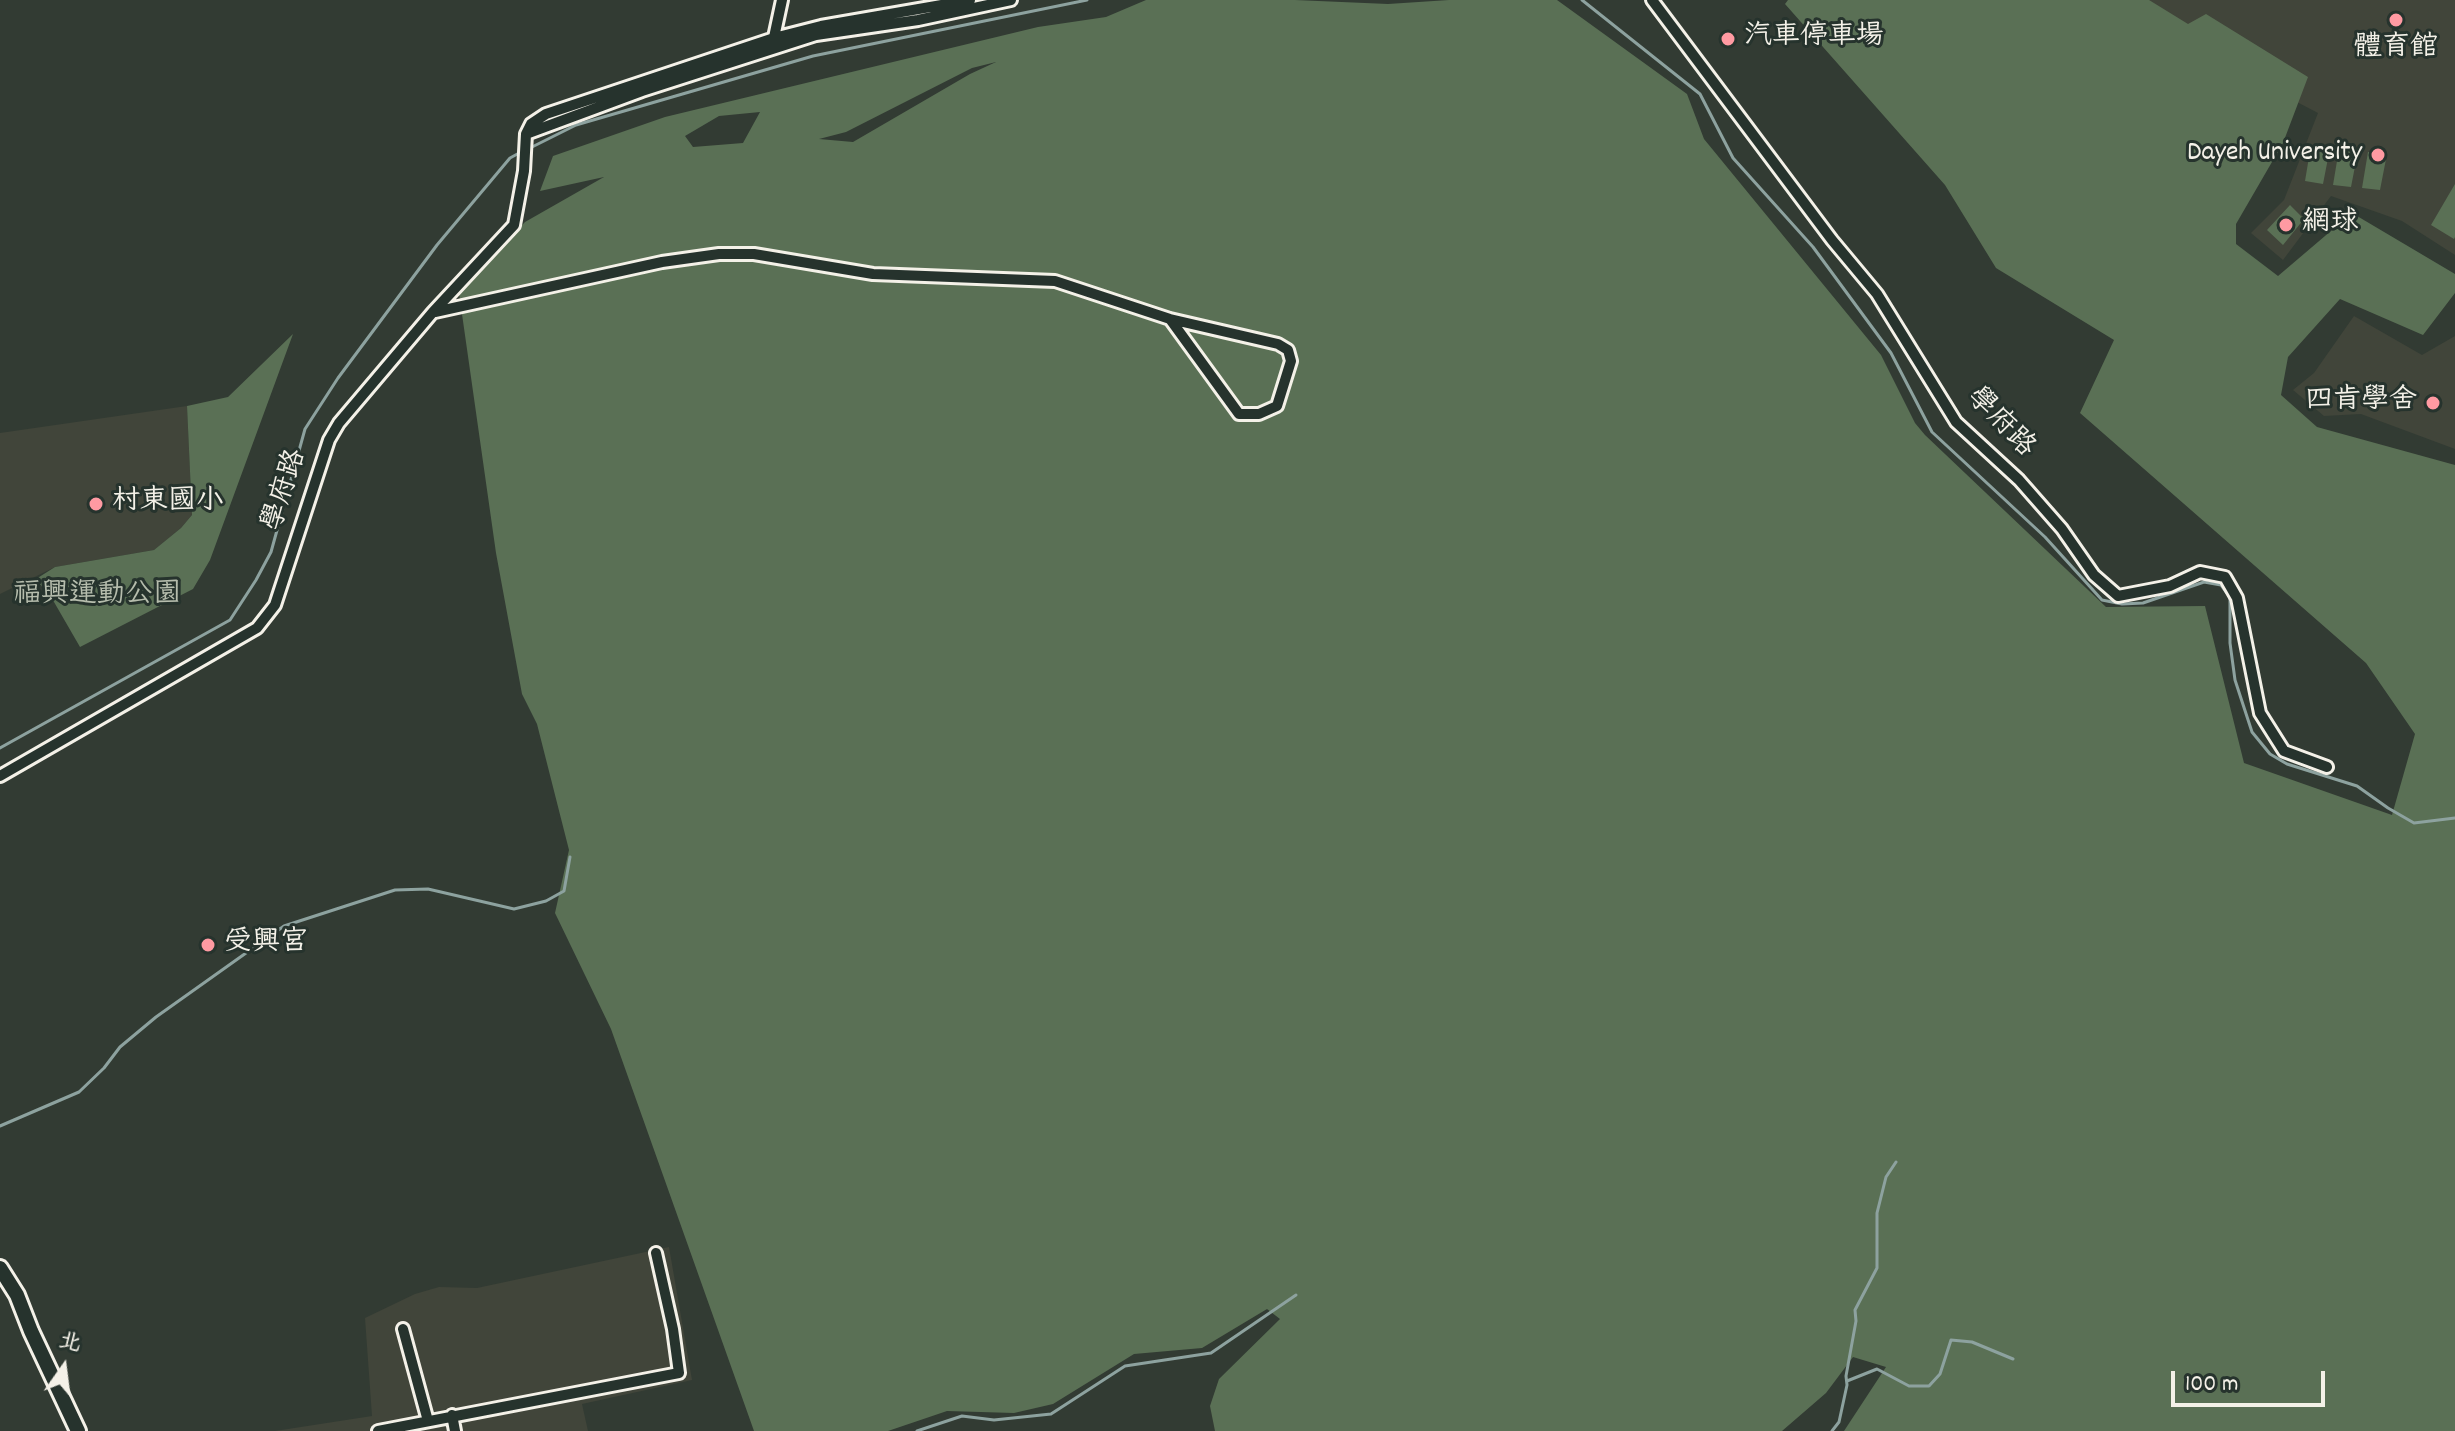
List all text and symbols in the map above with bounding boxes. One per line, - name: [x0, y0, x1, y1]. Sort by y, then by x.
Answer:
- marker: 體育館: [2387, 11, 2405, 29]
- place label: 汽車停車場: [1744, 22, 1884, 56]
- marker: 汽車停車場: [1719, 30, 1737, 48]
- place label: 體育館: [2354, 33, 2438, 67]
- place label: Dayeh University: [2187, 138, 2362, 172]
- marker: Dayeh University: [2369, 146, 2387, 164]
- place label: 網球: [2302, 208, 2358, 242]
- marker: 網球: [2277, 216, 2295, 234]
- street label: 學府路: [1958, 382, 2040, 466]
- place label: 四肯學舍: [2305, 386, 2417, 420]
- marker: 四肯學舍: [2424, 394, 2442, 412]
- street label: 學府路: [258, 446, 316, 536]
- place label: 村東國小: [112, 487, 224, 521]
- marker: 村東國小: [87, 495, 105, 513]
- park label: 福興運動公園: [13, 580, 181, 614]
- place label: 受興宮: [224, 928, 308, 962]
- marker: 受興宮: [199, 936, 217, 954]
- text: 北: [55, 1326, 84, 1361]
- north arrow: [24, 1327, 104, 1407]
- scale bar: [2175, 1355, 2329, 1405]
- text: 100 m: [2185, 1368, 2238, 1402]

